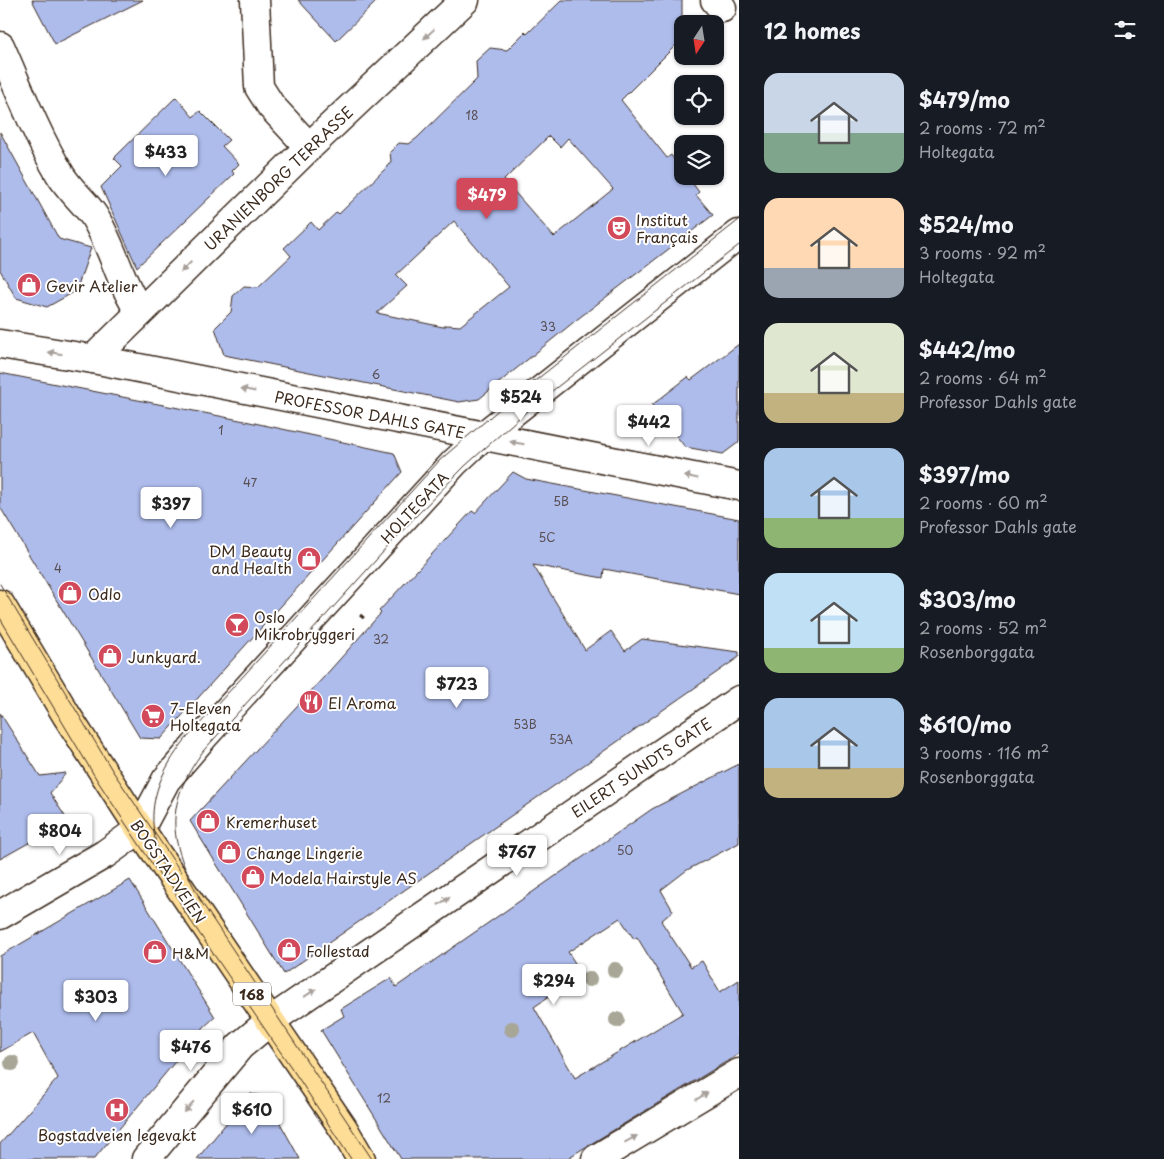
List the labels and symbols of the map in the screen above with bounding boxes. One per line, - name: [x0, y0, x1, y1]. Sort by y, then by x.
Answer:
- north arrow: [674, 15, 724, 65]
- one-way arrow: [424, 27, 436, 39]
- street label: URANIENBORG TERRASSE: [198, 100, 358, 256]
- house number: 18: [466, 106, 478, 124]
- pin: $433: [136, 134, 196, 177]
- pin: $479: [457, 178, 517, 220]
- place label: Institut Français: [636, 208, 698, 248]
- theatre icon: Institut Français: [606, 215, 632, 241]
- one-way arrow: [180, 261, 192, 273]
- shop icon: Gevir Atelier: [16, 272, 42, 298]
- place label: Gevir Atelier: [46, 274, 138, 297]
- house number: 33: [540, 317, 556, 335]
- one-way arrow: [46, 348, 62, 356]
- house number: 6: [372, 365, 380, 383]
- pin: $524: [491, 380, 551, 422]
- street label: PROFESSOR DAHLS GATE: [273, 384, 467, 444]
- one-way arrow: [240, 386, 256, 394]
- pin: $442: [619, 404, 679, 447]
- house number: 1: [218, 421, 224, 439]
- one-way arrow: [509, 439, 524, 447]
- street label: HOLTEGATA: [375, 466, 453, 548]
- house number: 47: [243, 473, 258, 491]
- one-way arrow: [684, 473, 699, 481]
- pin: $397: [141, 486, 201, 529]
- house number: 5B: [553, 492, 569, 510]
- house number: 5C: [539, 528, 555, 546]
- place label: DM Beauty and Health: [209, 539, 292, 579]
- shop icon: DM Beauty and Health: [296, 546, 322, 572]
- house number: 4: [54, 559, 62, 577]
- shop icon: Odlo: [57, 580, 83, 606]
- place label: Odlo: [88, 582, 121, 605]
- place label: Oslo Mikrobryggeri: [254, 605, 355, 645]
- bar icon: Oslo Mikrobryggeri: [224, 612, 250, 638]
- house number: 32: [373, 630, 389, 648]
- shop icon: Junkyard.: [97, 643, 123, 669]
- place label: Junkyard.: [128, 645, 201, 668]
- pin: $723: [427, 666, 487, 709]
- restaurant icon: El Aroma: [298, 689, 324, 715]
- place label: El Aroma: [328, 691, 397, 714]
- place label: 7-Eleven Holtegata: [170, 696, 241, 736]
- supermarket icon: 7-Eleven Holtegata: [140, 703, 166, 729]
- street label: EILERT SUNDTS GATE: [566, 711, 716, 823]
- house number: 53B: [513, 715, 537, 733]
- house number: 53A: [549, 730, 573, 748]
- shop icon: Kremerhuset: [195, 808, 221, 834]
- place label: Kremerhuset: [226, 810, 317, 833]
- pin: $804: [30, 814, 90, 856]
- street label: BOGSTADVEIEN: [126, 814, 212, 928]
- pin: $767: [487, 834, 547, 877]
- shop icon: Change Lingerie: [216, 839, 242, 865]
- place label: Change Lingerie: [246, 841, 363, 864]
- house number: 50: [617, 841, 633, 859]
- shop icon: Modela Hairstyle AS: [240, 864, 266, 890]
- place label: Modela Hairstyle AS: [270, 866, 417, 889]
- one-way arrow: [437, 896, 451, 906]
- shop icon: Follestad: [276, 937, 302, 963]
- shop icon: H&M: [142, 939, 168, 965]
- place label: Follestad: [306, 939, 370, 962]
- place label: H&M: [172, 941, 209, 964]
- pin: $294: [524, 964, 584, 1006]
- pin: $303: [66, 980, 126, 1022]
- road number: 168: [233, 982, 271, 1006]
- one-way arrow: [303, 988, 317, 998]
- pin: $476: [161, 1030, 221, 1072]
- house number: 12: [377, 1089, 391, 1107]
- one-way arrow: [695, 1091, 708, 1100]
- pin: $610: [222, 1092, 282, 1135]
- hospital icon: Bogstadveien legevakt: [104, 1097, 130, 1123]
- one-way arrow: [184, 1101, 195, 1114]
- place label: Bogstadveien legevakt: [38, 1123, 196, 1146]
- one-way arrow: [624, 1135, 637, 1144]

